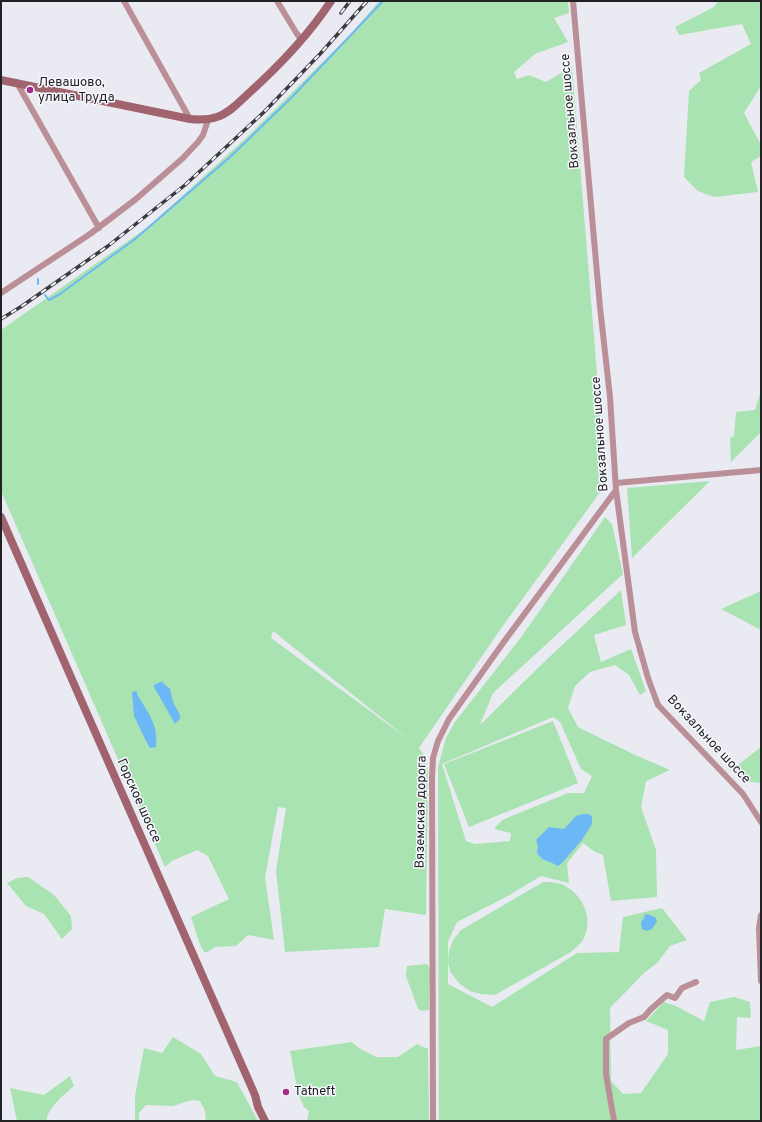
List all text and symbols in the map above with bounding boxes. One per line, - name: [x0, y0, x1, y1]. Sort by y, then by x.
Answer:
- street label: Вокзальное шоссе: [558, 53, 584, 169]
- place label: Левашово, улица Труда: [38, 75, 114, 106]
- marker: Левашово, улица Труда: [25, 85, 35, 95]
- street label: Вокзальное шоссе: [589, 376, 613, 492]
- street label: Вокзальное шоссе: [663, 692, 753, 788]
- street label: Вяземская дорога: [413, 755, 431, 869]
- street label: Горское шоссе: [113, 757, 163, 845]
- place label: Tatneft: [294, 1084, 335, 1100]
- marker: Tatneft: [281, 1087, 291, 1097]

